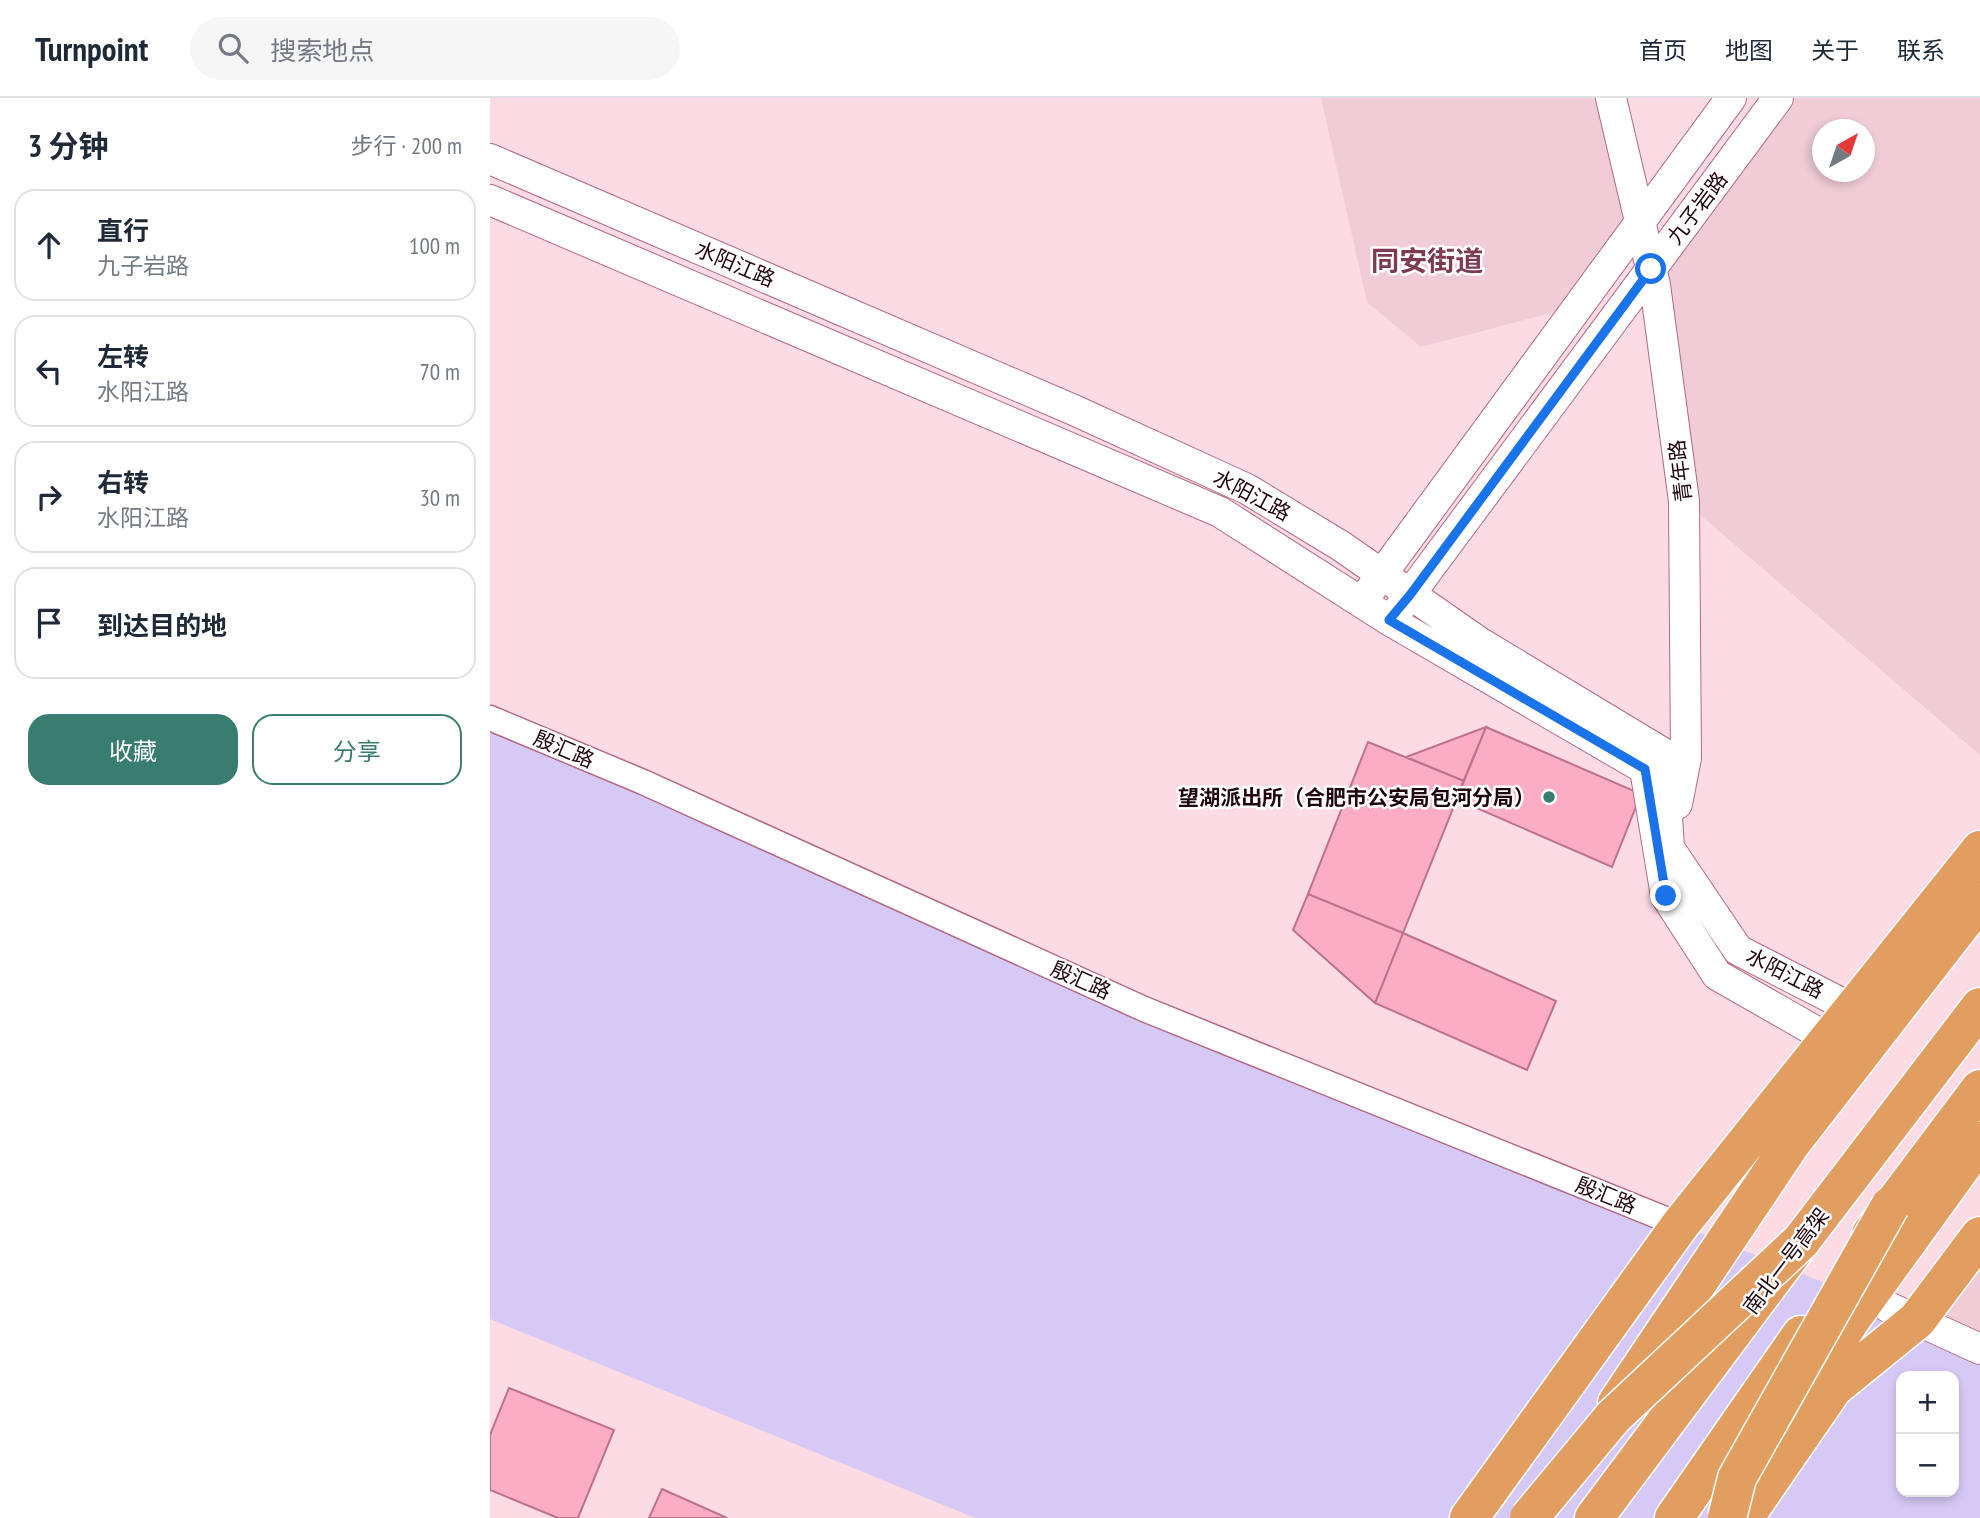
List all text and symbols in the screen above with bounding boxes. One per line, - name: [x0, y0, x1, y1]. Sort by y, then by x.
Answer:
- search box: [190, 17, 680, 80]
- text: Turnpoint: [35, 27, 148, 70]
- icon: search: [214, 29, 252, 67]
- text: 搜索地点: [270, 34, 374, 67]
- text: 首页: [1639, 35, 1687, 66]
- text: 地图: [1725, 35, 1773, 66]
- text: 关于: [1811, 35, 1859, 66]
- text: 联系: [1897, 35, 1945, 66]
- north arrow: [1812, 119, 1875, 182]
- text: 3 分钟: [28, 126, 109, 165]
- text: 步行 · 200 m: [350, 131, 462, 160]
- street label: 九子岩路: [1661, 166, 1733, 250]
- text: 直行: [97, 214, 149, 247]
- icon: ahead: [30, 226, 68, 264]
- text: 100 m: [409, 231, 460, 260]
- street label: 水阳江路: [691, 235, 779, 293]
- district label: 同安街道: [1371, 242, 1483, 279]
- text: 九子岩路: [97, 251, 189, 280]
- route start: [1635, 253, 1666, 284]
- text: 左转: [97, 340, 149, 373]
- icon: left: [30, 352, 68, 390]
- text: 70 m: [419, 357, 460, 386]
- text: 水阳江路: [97, 377, 189, 406]
- street label: 青年路: [1663, 438, 1697, 504]
- street label: 水阳江路: [1209, 463, 1295, 527]
- text: 右转: [97, 466, 149, 499]
- icon: right: [30, 478, 68, 516]
- text: 30 m: [419, 483, 460, 512]
- text: 水阳江路: [97, 503, 189, 532]
- icon: arrive: [30, 604, 68, 642]
- text: 到达目的地: [97, 609, 227, 642]
- button: 收藏: [28, 714, 238, 785]
- button: 分享: [252, 714, 462, 785]
- street label: 殷汇路: [530, 724, 598, 774]
- place label: 望湖派出所（合肥市公安局包河分局）: [1178, 784, 1535, 811]
- marker: 望湖派出所（合肥市公安局包河分局）: [1541, 789, 1557, 805]
- route end: [1650, 880, 1681, 911]
- street label: 水阳江路: [1741, 942, 1829, 1004]
- street label: 殷汇路: [1047, 955, 1115, 1005]
- street label: 殷汇路: [1572, 1171, 1640, 1219]
- street label: 南北一号高架: [1737, 1203, 1835, 1319]
- map controls: [1896, 1371, 1959, 1497]
- button: +: [1896, 1371, 1959, 1434]
- button: −: [1896, 1434, 1959, 1497]

